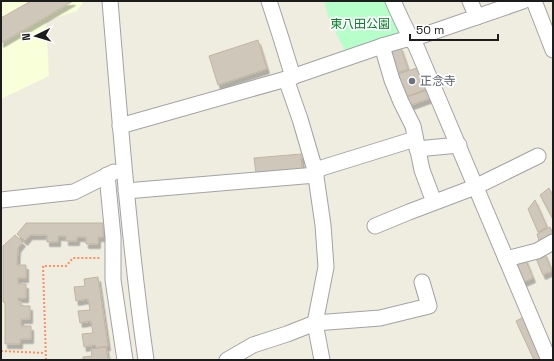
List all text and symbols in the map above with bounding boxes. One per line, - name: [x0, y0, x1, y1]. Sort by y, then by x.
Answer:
- north arrow: [16, 16, 56, 56]
- park label: 東八田公園: [330, 16, 390, 32]
- scale bar: [410, 16, 498, 42]
- text: 50 m: [416, 22, 444, 38]
- text: N: [19, 33, 33, 41]
- place label: 正念寺: [420, 73, 456, 89]
- marker: 正念寺: [407, 76, 417, 86]

